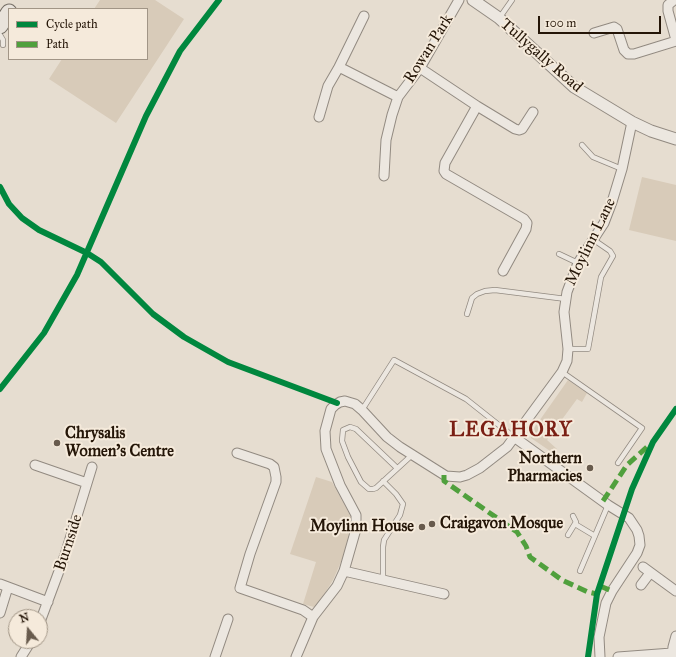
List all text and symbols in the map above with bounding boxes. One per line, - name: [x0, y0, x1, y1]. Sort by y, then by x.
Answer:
- legend: [8, 8, 148, 60]
- scale bar: [540, 8, 663, 34]
- street label: Rowan Park: [400, 11, 458, 87]
- street label: Tullygally Road: [496, 15, 586, 97]
- text: 100 m: [545, 16, 576, 30]
- text: Cycle path: [46, 17, 98, 31]
- text: Path: [46, 37, 69, 51]
- street label: Moylinn Lane: [562, 195, 620, 289]
- district label: LEGAHORY: [449, 419, 573, 443]
- place label: Chrysalis Women's Centre: [65, 424, 174, 462]
- marker: Chrysalis Women's Centre: [52, 438, 62, 448]
- place label: Northern Pharmacies: [507, 449, 582, 487]
- marker: Northern Pharmacies: [585, 463, 595, 473]
- street label: Burnside: [51, 512, 87, 574]
- place label: Craigavon Mosque: [440, 514, 563, 534]
- place label: Moylinn House: [310, 517, 414, 537]
- marker: Craigavon Mosque: [427, 519, 437, 529]
- marker: Moylinn House: [417, 522, 427, 532]
- north arrow: [8, 609, 48, 649]
- text: N: [18, 610, 31, 626]

